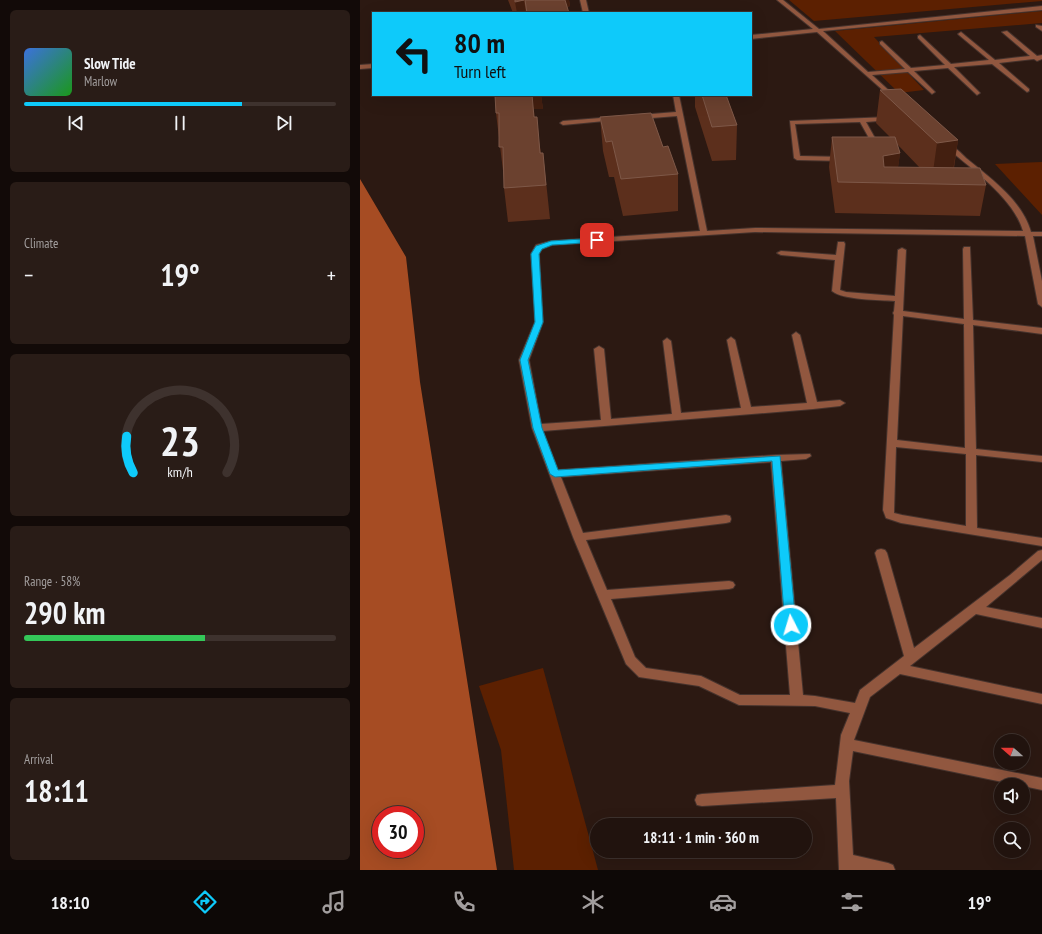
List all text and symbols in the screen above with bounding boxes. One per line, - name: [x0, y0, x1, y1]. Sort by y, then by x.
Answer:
- text: 80 m: [454, 24, 505, 61]
- icon: left: [388, 28, 440, 80]
- text: Slow Tide: [84, 54, 136, 73]
- text: Turn left: [454, 60, 506, 83]
- text: Marlow: [84, 73, 117, 90]
- icon: previous: [65, 112, 87, 134]
- icon: pause: [169, 112, 191, 134]
- icon: next: [273, 112, 295, 134]
- pin: [580, 223, 614, 257]
- icon: arrive: [586, 229, 608, 251]
- text: Climate: [24, 235, 58, 252]
- text: 19°: [160, 255, 200, 294]
- text: −: [24, 261, 33, 289]
- text: +: [327, 261, 336, 289]
- text: 23: [160, 414, 200, 467]
- text: km/h: [167, 462, 193, 481]
- text: Range · 58%: [24, 573, 80, 590]
- text: 290 km: [24, 593, 105, 632]
- position arrow: [770, 604, 812, 646]
- north arrow: [994, 734, 1030, 770]
- map controls: [994, 734, 1030, 858]
- text: Arrival: [24, 751, 53, 768]
- text: 18:11: [24, 771, 89, 810]
- button: sound: [994, 778, 1030, 814]
- speed limit sign: 30: [372, 806, 424, 858]
- button: search: [994, 822, 1030, 858]
- text: 18:11 · 1 min · 360 m: [643, 828, 759, 847]
- icon: directions: [191, 888, 219, 916]
- icon: music: [320, 888, 348, 916]
- icon: phone: [450, 888, 478, 916]
- icon: climate: [579, 888, 607, 916]
- icon: car: [709, 888, 737, 916]
- icon: filters: [838, 888, 866, 916]
- text: 18:10: [51, 891, 90, 914]
- text: 19°: [967, 891, 991, 914]

